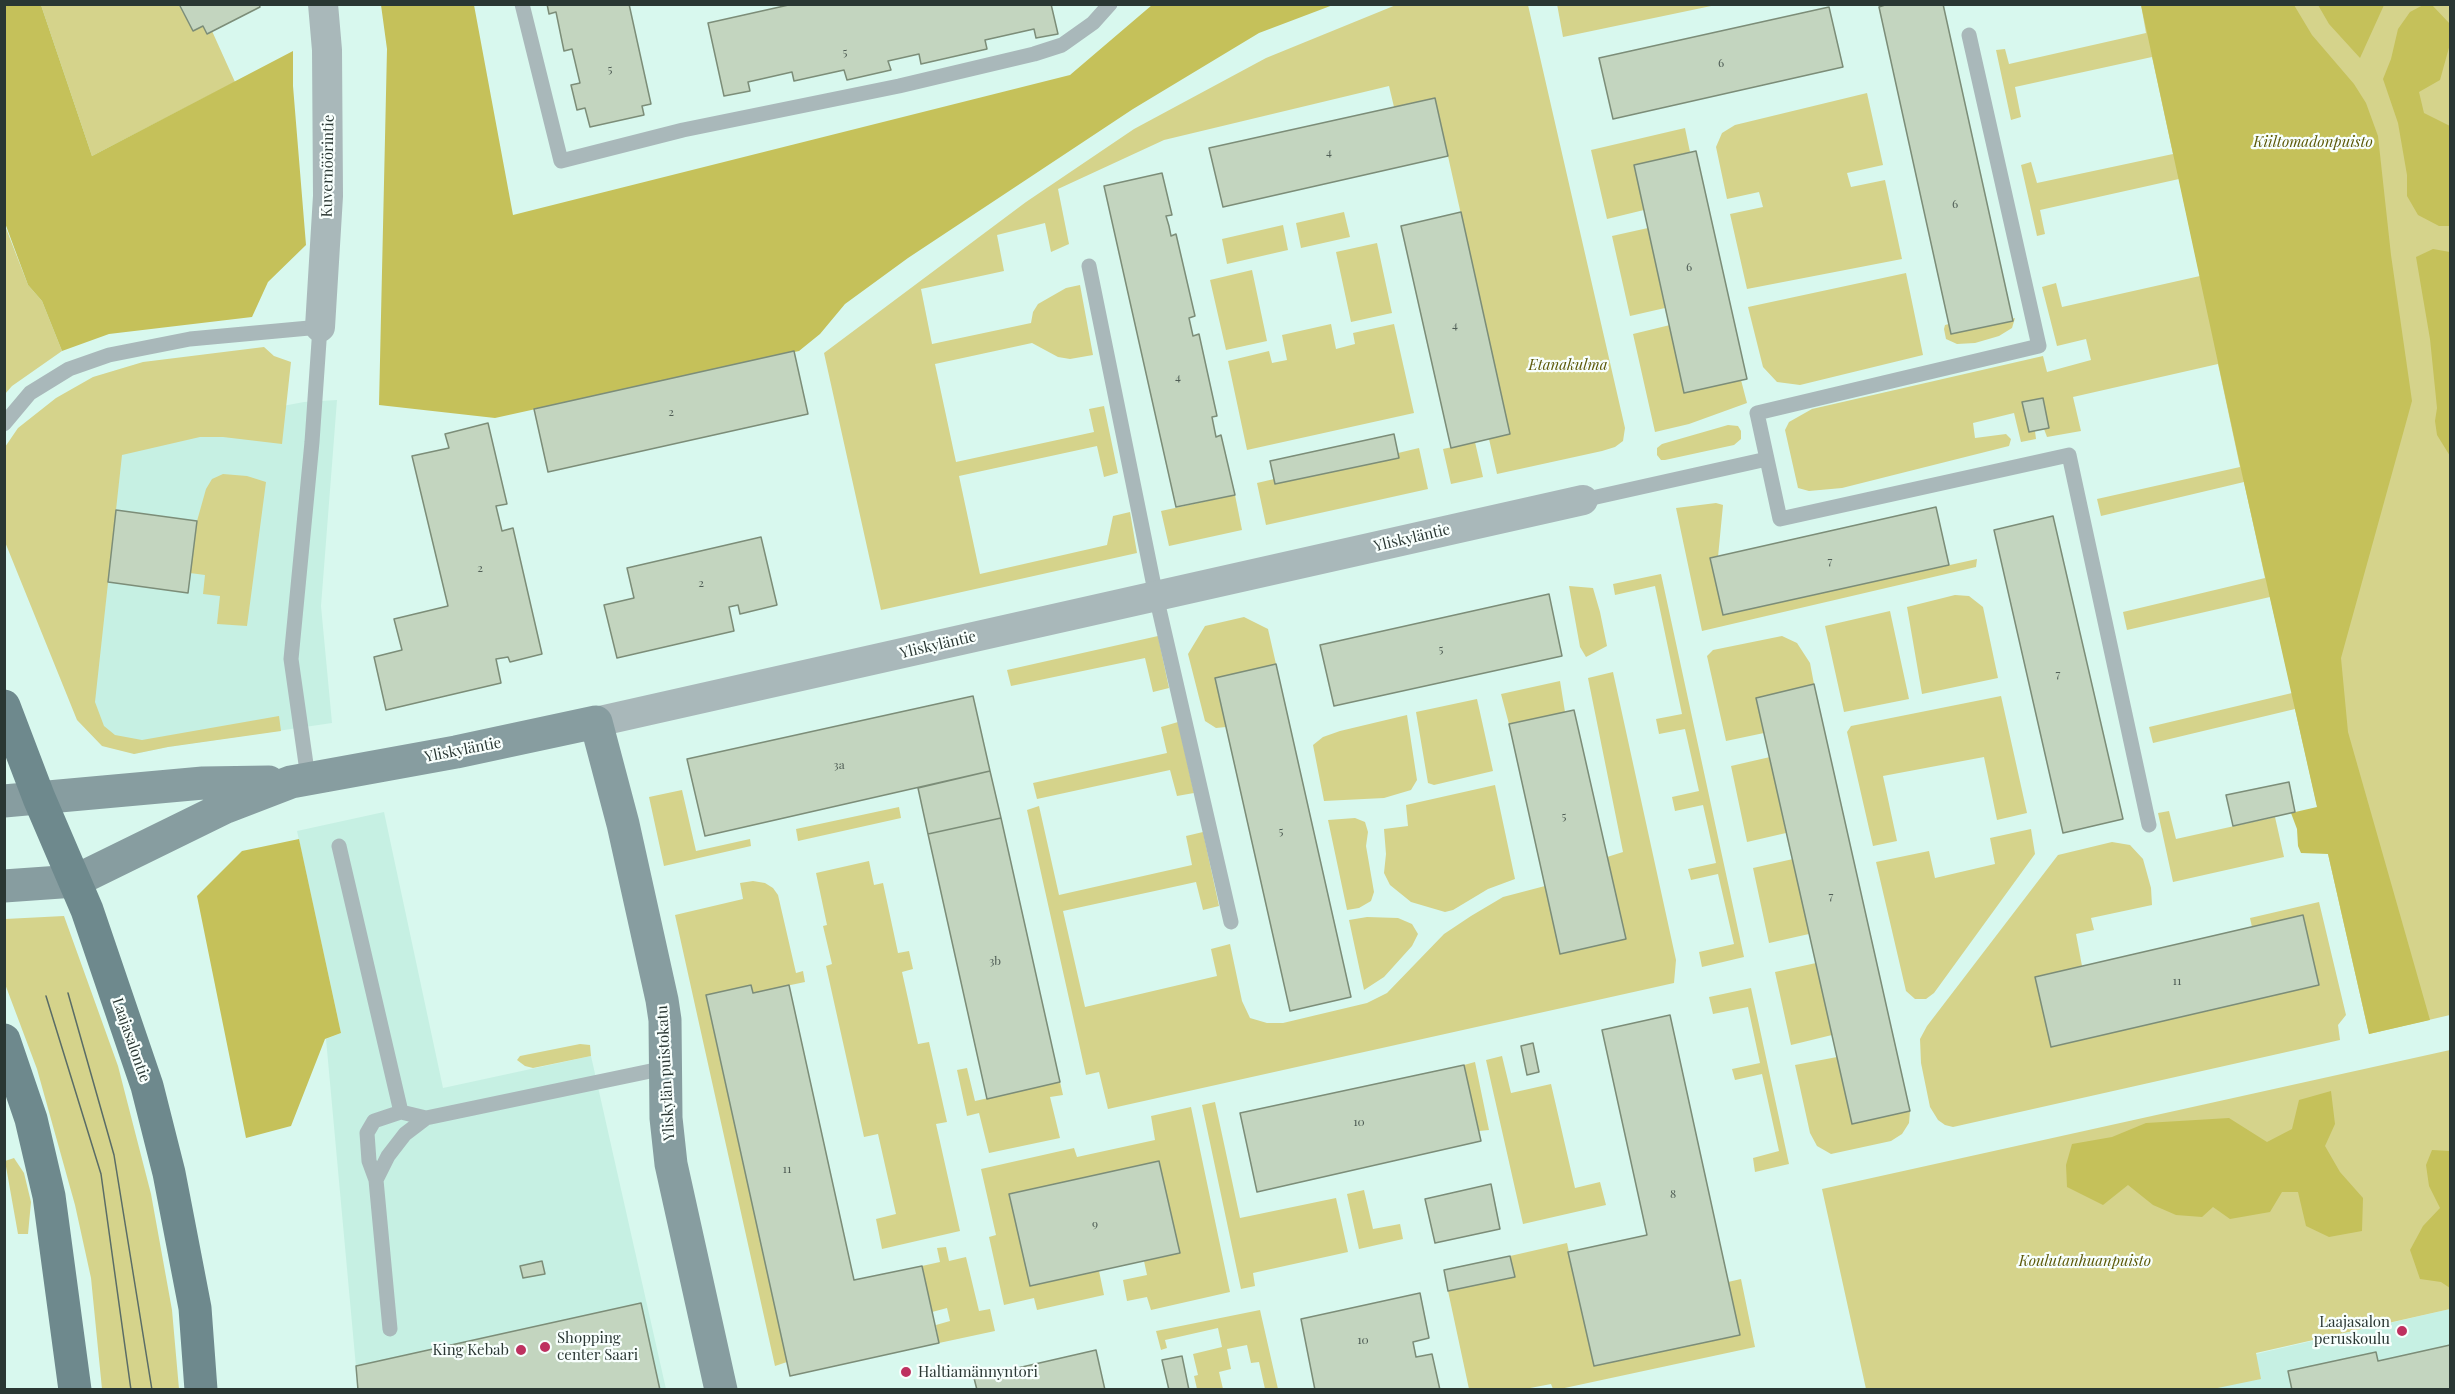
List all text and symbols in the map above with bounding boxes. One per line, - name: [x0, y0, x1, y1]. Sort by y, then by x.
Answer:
- house number: 5: [843, 45, 847, 59]
- house number: 6: [1718, 56, 1724, 70]
- house number: 5: [608, 62, 612, 76]
- street label: Kuvernöörintie: [318, 114, 338, 218]
- park label: Kiiltomadonpuisto: [2253, 133, 2373, 151]
- house number: 4: [1326, 145, 1332, 159]
- house number: 6: [1952, 197, 1958, 211]
- house number: 6: [1686, 260, 1692, 274]
- house number: 4: [1452, 318, 1458, 332]
- park label: Etanakulma: [1529, 356, 1607, 374]
- house number: 4: [1175, 370, 1181, 384]
- house number: 2: [668, 405, 674, 419]
- street label: Yliskyläntie: [1372, 521, 1452, 555]
- house number: 7: [1828, 554, 1832, 568]
- house number: 2: [477, 561, 483, 575]
- house number: 2: [698, 576, 704, 590]
- street label: Yliskyläntie: [898, 628, 978, 662]
- house number: 5: [1439, 642, 1443, 656]
- house number: 7: [2056, 667, 2060, 681]
- street label: Yliskyläntie: [423, 734, 503, 766]
- house number: 3a: [833, 758, 845, 772]
- house number: 5: [1562, 809, 1566, 823]
- house number: 5: [1279, 824, 1283, 838]
- house number: 7: [1829, 889, 1833, 903]
- house number: 3b: [989, 954, 1001, 968]
- house number: 11: [2173, 974, 2181, 988]
- street label: Laajasalontie: [108, 995, 154, 1085]
- street label: Yliskylän puistokatu: [653, 1005, 679, 1141]
- house number: 10: [1353, 1115, 1365, 1129]
- house number: 11: [783, 1162, 791, 1176]
- house number: 8: [1670, 1187, 1676, 1201]
- house number: 9: [1092, 1217, 1098, 1231]
- park label: Koulutanhuanpuisto: [2019, 1252, 2151, 1270]
- place label: Laajasalon peruskoulu: [2314, 1313, 2390, 1348]
- marker: Laajasalon peruskoulu: [2395, 1324, 2409, 1338]
- place label: Shopping center Saari: [557, 1329, 638, 1364]
- house number: 10: [1357, 1333, 1369, 1347]
- marker: Shopping center Saari: [538, 1340, 552, 1354]
- place label: King Kebab: [433, 1341, 509, 1359]
- marker: King Kebab: [514, 1343, 528, 1357]
- place label: Haltiamännyntori: [918, 1363, 1038, 1381]
- marker: Haltiamännyntori: [899, 1365, 913, 1379]

